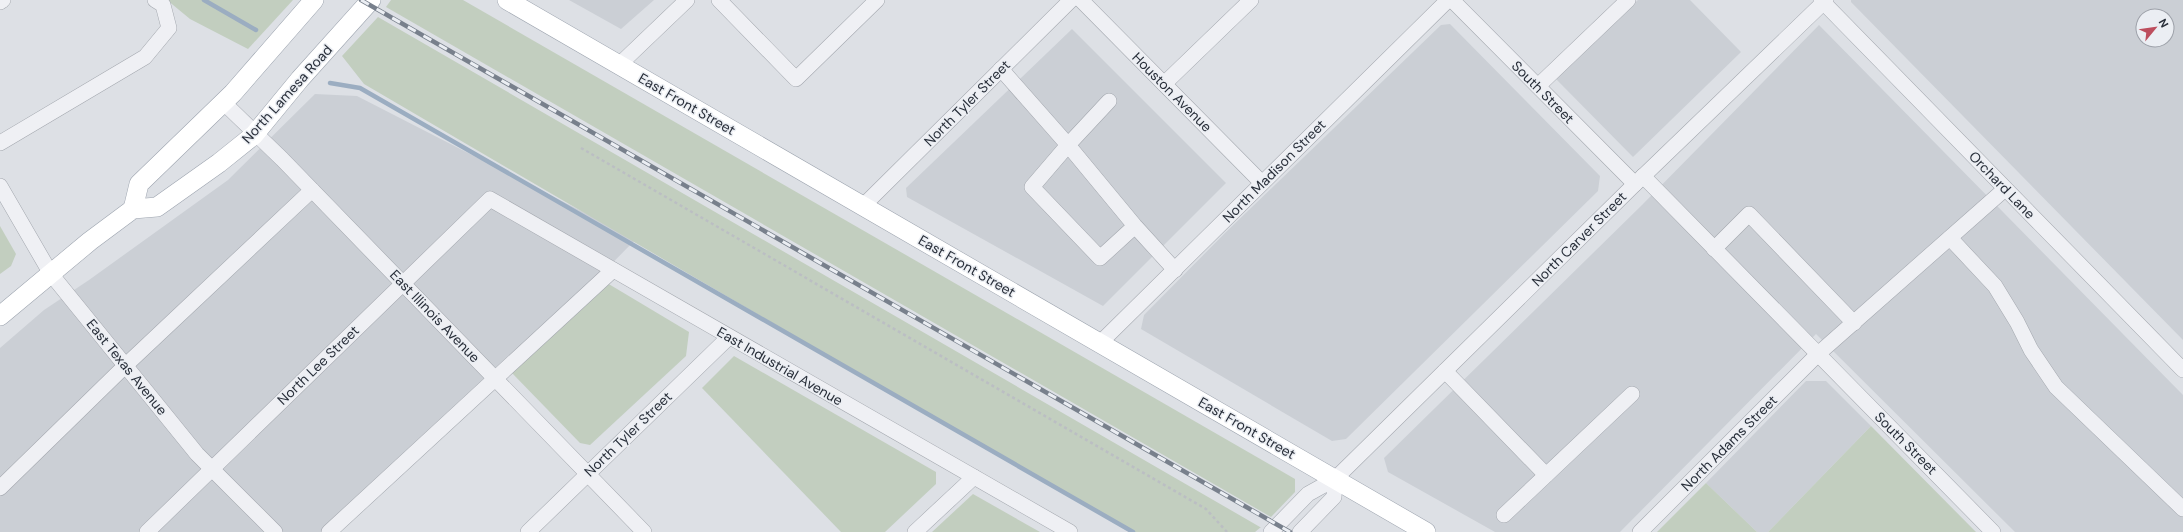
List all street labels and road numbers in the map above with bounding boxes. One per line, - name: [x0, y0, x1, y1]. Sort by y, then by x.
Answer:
- street label: North Lamesa Road: [238, 41, 336, 147]
- street label: Houston Avenue: [1128, 48, 1216, 136]
- street label: North Tyler Street: [920, 56, 1014, 150]
- street label: South Street: [1508, 57, 1578, 127]
- street label: East Front Street: [635, 69, 739, 139]
- street label: North Madison Street: [1219, 116, 1329, 226]
- street label: Orchard Lane: [1965, 147, 2039, 223]
- street label: North Carver Street: [1528, 188, 1630, 290]
- street label: East Front Street: [915, 231, 1019, 301]
- street label: East Illinois Avenue: [386, 266, 484, 366]
- street label: East Texas Avenue: [83, 315, 171, 419]
- street label: North Lee Street: [273, 321, 363, 409]
- street label: East Industrial Avenue: [714, 323, 846, 409]
- street label: North Tyler Street: [580, 388, 676, 480]
- street label: North Adams Street: [1677, 391, 1781, 495]
- street label: East Front Street: [1195, 393, 1299, 463]
- street label: South Street: [1871, 408, 1941, 478]

